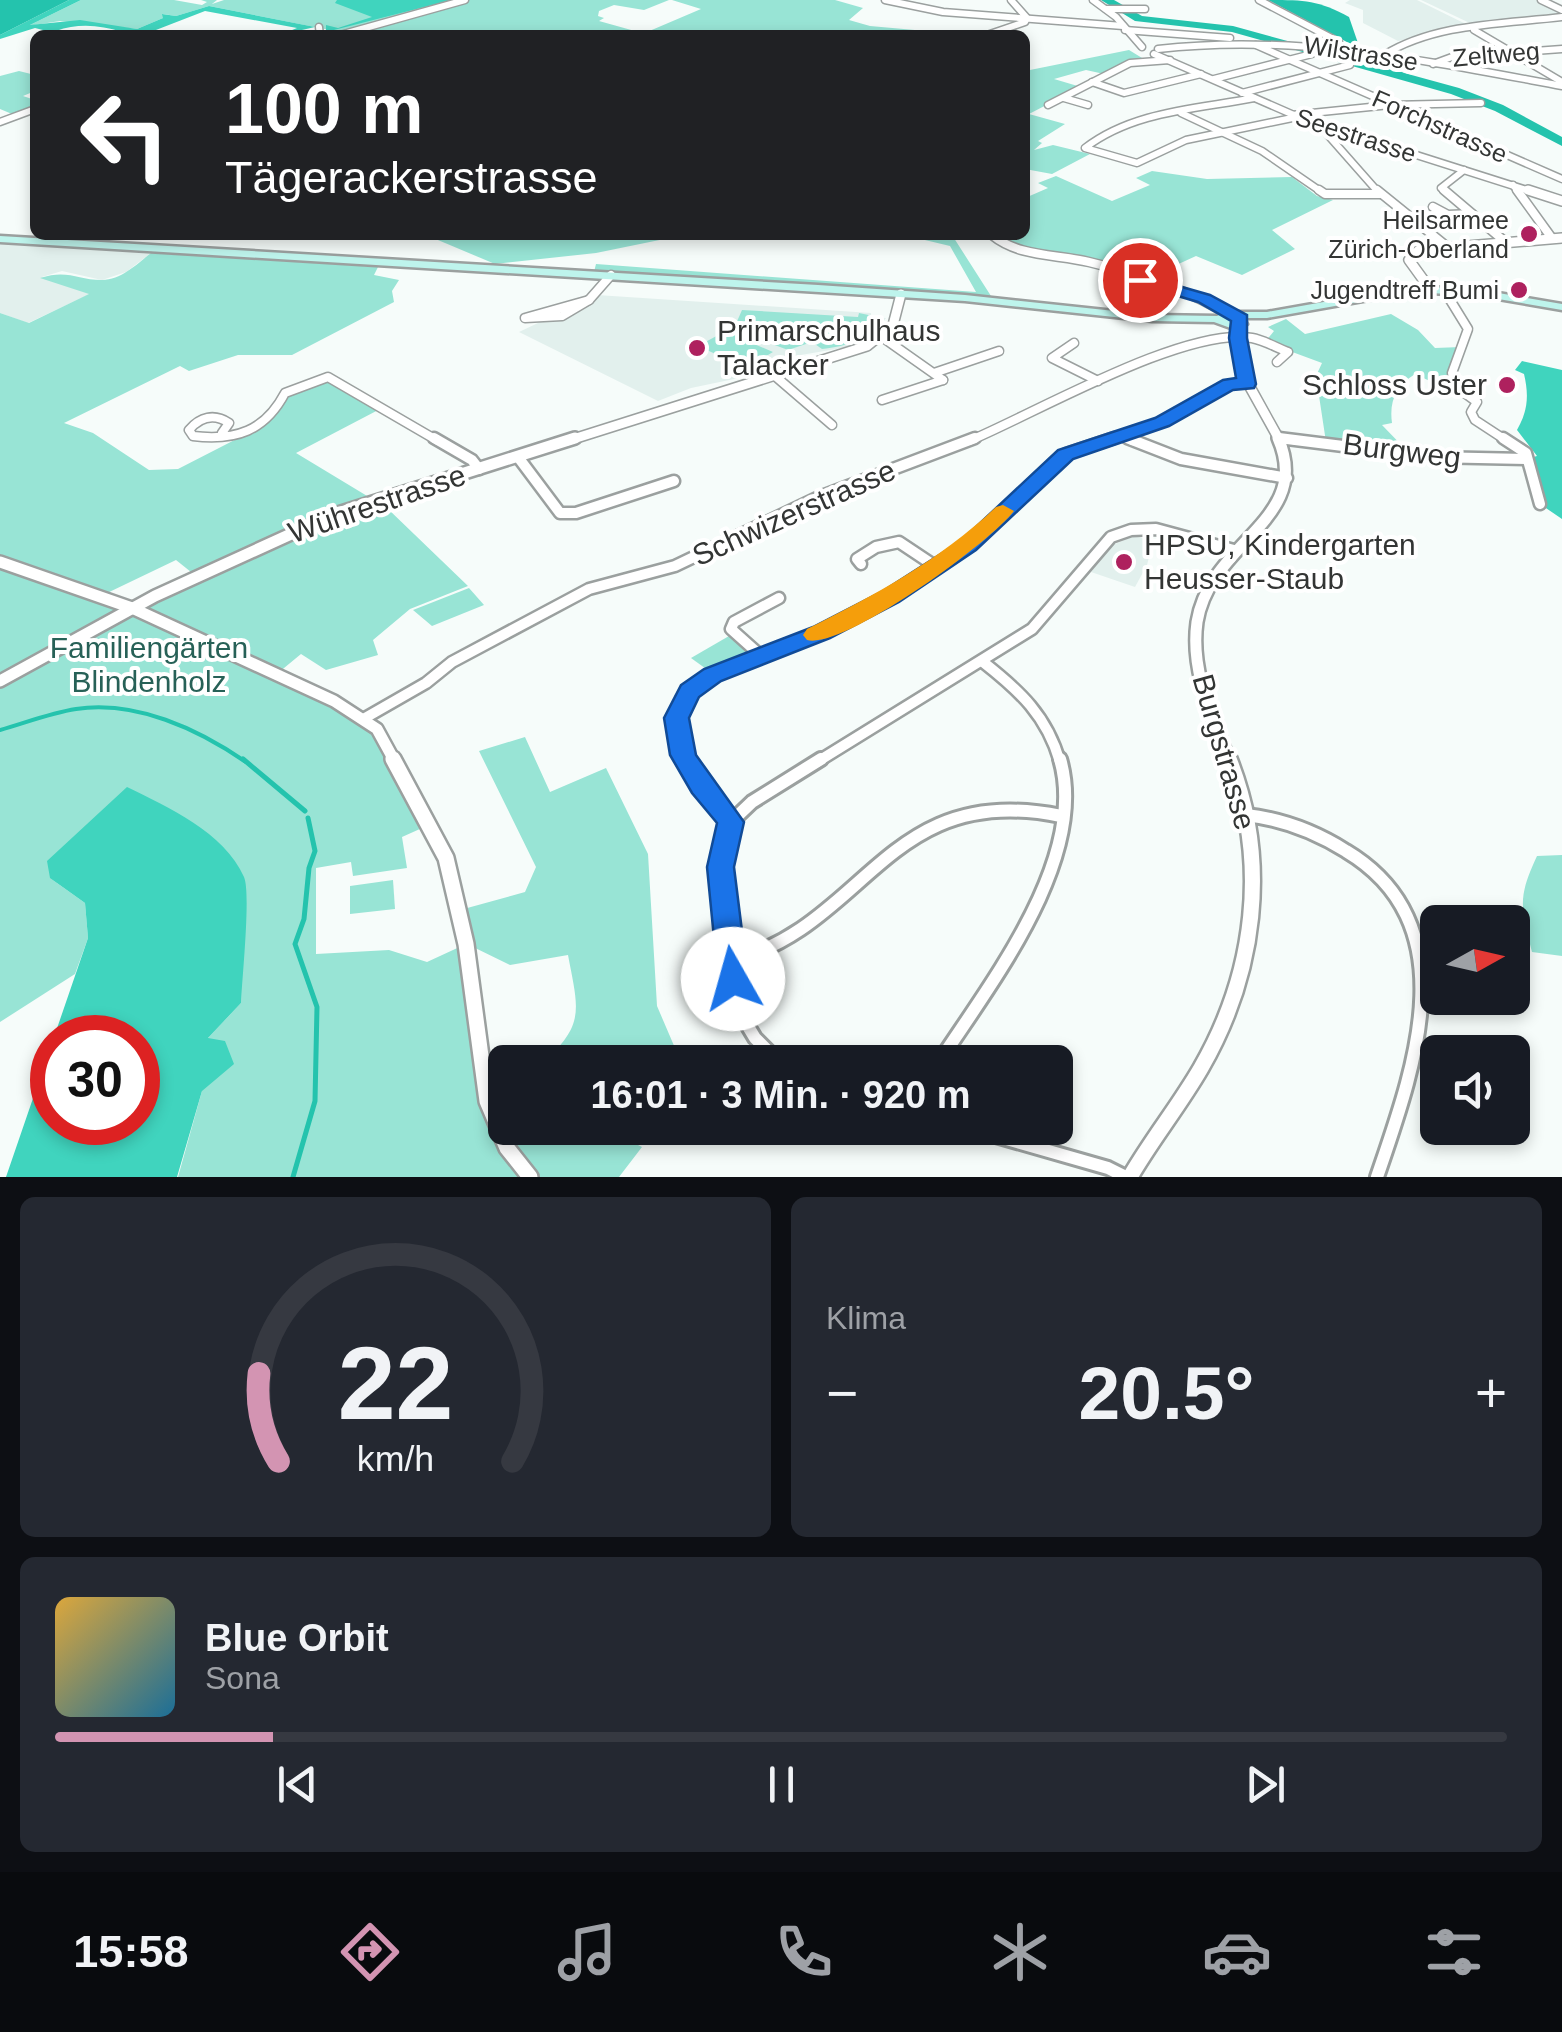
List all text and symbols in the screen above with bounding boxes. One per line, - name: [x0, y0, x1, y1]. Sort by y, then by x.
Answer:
- street label: Wilstrasse: [1302, 30, 1420, 76]
- street label: Zeltweg: [1451, 36, 1541, 72]
- icon: left: [60, 70, 190, 200]
- text: 100 m: [225, 70, 423, 148]
- street label: Forchstrasse: [1368, 84, 1512, 168]
- street label: Seestrasse: [1292, 102, 1420, 168]
- text: Tägerackerstrasse: [225, 152, 598, 203]
- place label: Heilsarmee Zürich-Oberland: [1328, 206, 1509, 263]
- marker: Heilsarmee Zürich-Oberland: [1518, 223, 1540, 245]
- pin: [1098, 238, 1183, 323]
- icon: arrive: [1113, 253, 1168, 308]
- place label: Jugendtreff Bumi: [1310, 276, 1499, 304]
- marker: Jugendtreff Bumi: [1508, 279, 1530, 301]
- place label: Primarschulhaus Talacker: [717, 314, 940, 381]
- marker: Primarschulhaus Talacker: [686, 337, 708, 359]
- place label: Schloss Uster: [1302, 368, 1487, 401]
- marker: Schloss Uster: [1496, 374, 1518, 396]
- street label: Burgweg: [1341, 427, 1463, 474]
- street label: Schwizerstrasse: [687, 453, 900, 572]
- street label: Wührestrasse: [284, 458, 470, 549]
- place label: HPSU, Kindergarten Heusser-Staub: [1144, 528, 1416, 595]
- marker: HPSU, Kindergarten Heusser-Staub: [1113, 551, 1135, 573]
- park label: Familiengärten Blindenholz: [50, 631, 248, 698]
- street label: Burgstrasse: [1187, 670, 1262, 833]
- north arrow: [1420, 905, 1530, 1015]
- map controls: [1420, 905, 1530, 1145]
- position arrow: [681, 927, 785, 1031]
- speed limit sign: 30: [30, 1015, 160, 1145]
- button: sound: [1420, 1035, 1530, 1145]
- text: 16:01 · 3 Min. · 920 m: [590, 1074, 971, 1116]
- text: Klima: [826, 1300, 906, 1336]
- text: 22: [338, 1325, 453, 1441]
- text: 20.5°: [1079, 1351, 1254, 1435]
- text: −: [826, 1362, 858, 1424]
- text: +: [1475, 1362, 1507, 1424]
- text: km/h: [357, 1439, 434, 1479]
- text: Blue Orbit: [205, 1617, 389, 1659]
- text: Sona: [205, 1660, 280, 1696]
- icon: previous: [270, 1757, 325, 1812]
- icon: pause: [754, 1757, 809, 1812]
- icon: next: [1238, 1757, 1293, 1812]
- icon: directions: [335, 1917, 405, 1987]
- icon: music: [552, 1917, 622, 1987]
- icon: phone: [769, 1917, 839, 1987]
- icon: climate: [985, 1917, 1055, 1987]
- icon: car: [1202, 1917, 1272, 1987]
- icon: filters: [1419, 1917, 1489, 1987]
- text: 15:58: [73, 1926, 188, 1977]

